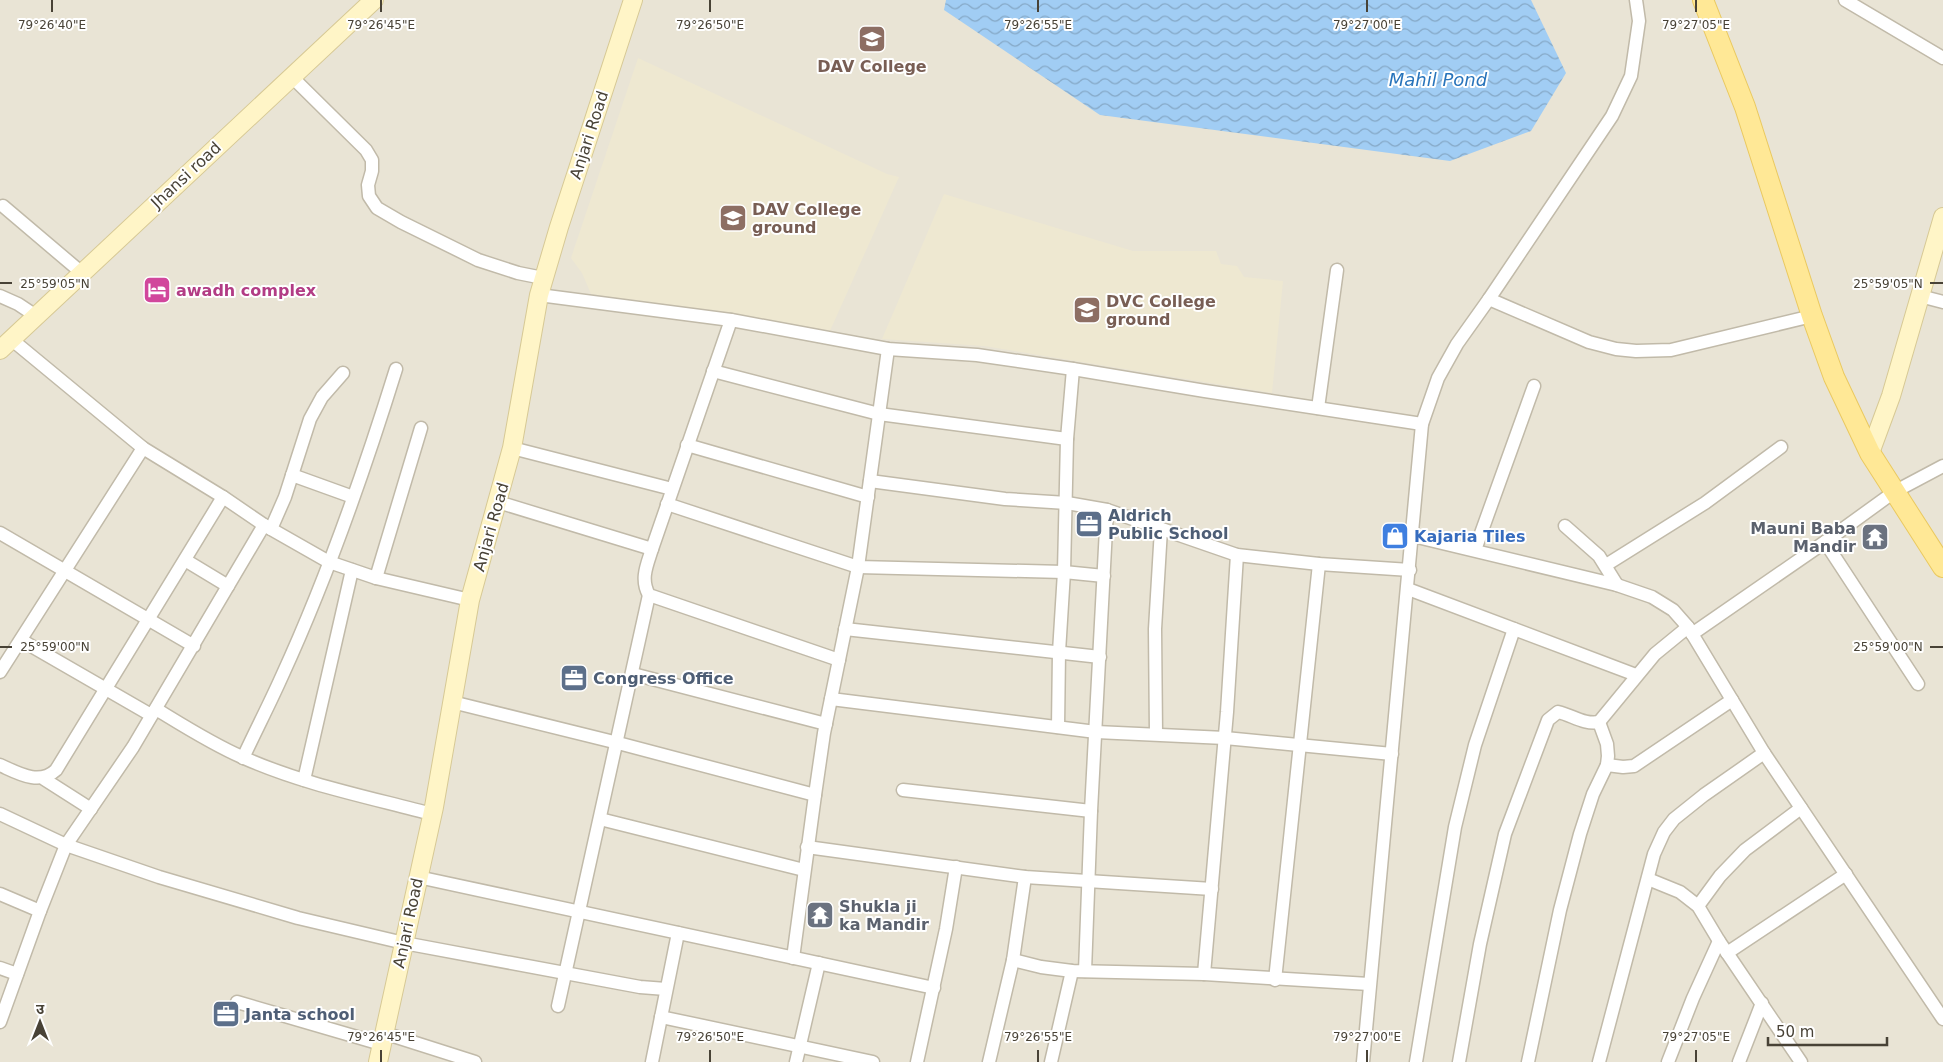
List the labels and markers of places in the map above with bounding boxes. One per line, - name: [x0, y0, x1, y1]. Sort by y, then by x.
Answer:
- school or university icon: DAV College: [857, 24, 887, 54]
- place label: DAV College: [817, 57, 927, 76]
- place label: DAV College ground: [752, 200, 862, 237]
- school or university icon: DAV College ground: [718, 203, 748, 233]
- hotel icon: awadh complex: [142, 275, 172, 305]
- place label: awadh complex: [176, 281, 317, 300]
- place label: DVC College ground: [1106, 292, 1216, 329]
- school or university icon: DVC College ground: [1072, 295, 1102, 325]
- place label: Aldrich Public School: [1108, 506, 1228, 543]
- office icon: Aldrich Public School: [1074, 509, 1104, 539]
- place label: Mauni Baba Mandir: [1750, 519, 1856, 556]
- shop icon: Kajaria Tiles: [1380, 521, 1410, 551]
- temple icon: Mauni Baba Mandir: [1860, 522, 1890, 552]
- place label: Kajaria Tiles: [1414, 527, 1525, 546]
- office icon: Congress Office: [559, 663, 589, 693]
- place label: Congress Office: [593, 669, 734, 688]
- place label: Shukla ji ka Mandir: [839, 897, 929, 934]
- temple icon: Shukla ji ka Mandir: [805, 900, 835, 930]
- office icon: Janta school: [211, 999, 241, 1029]
- place label: Janta school: [244, 1005, 355, 1024]

